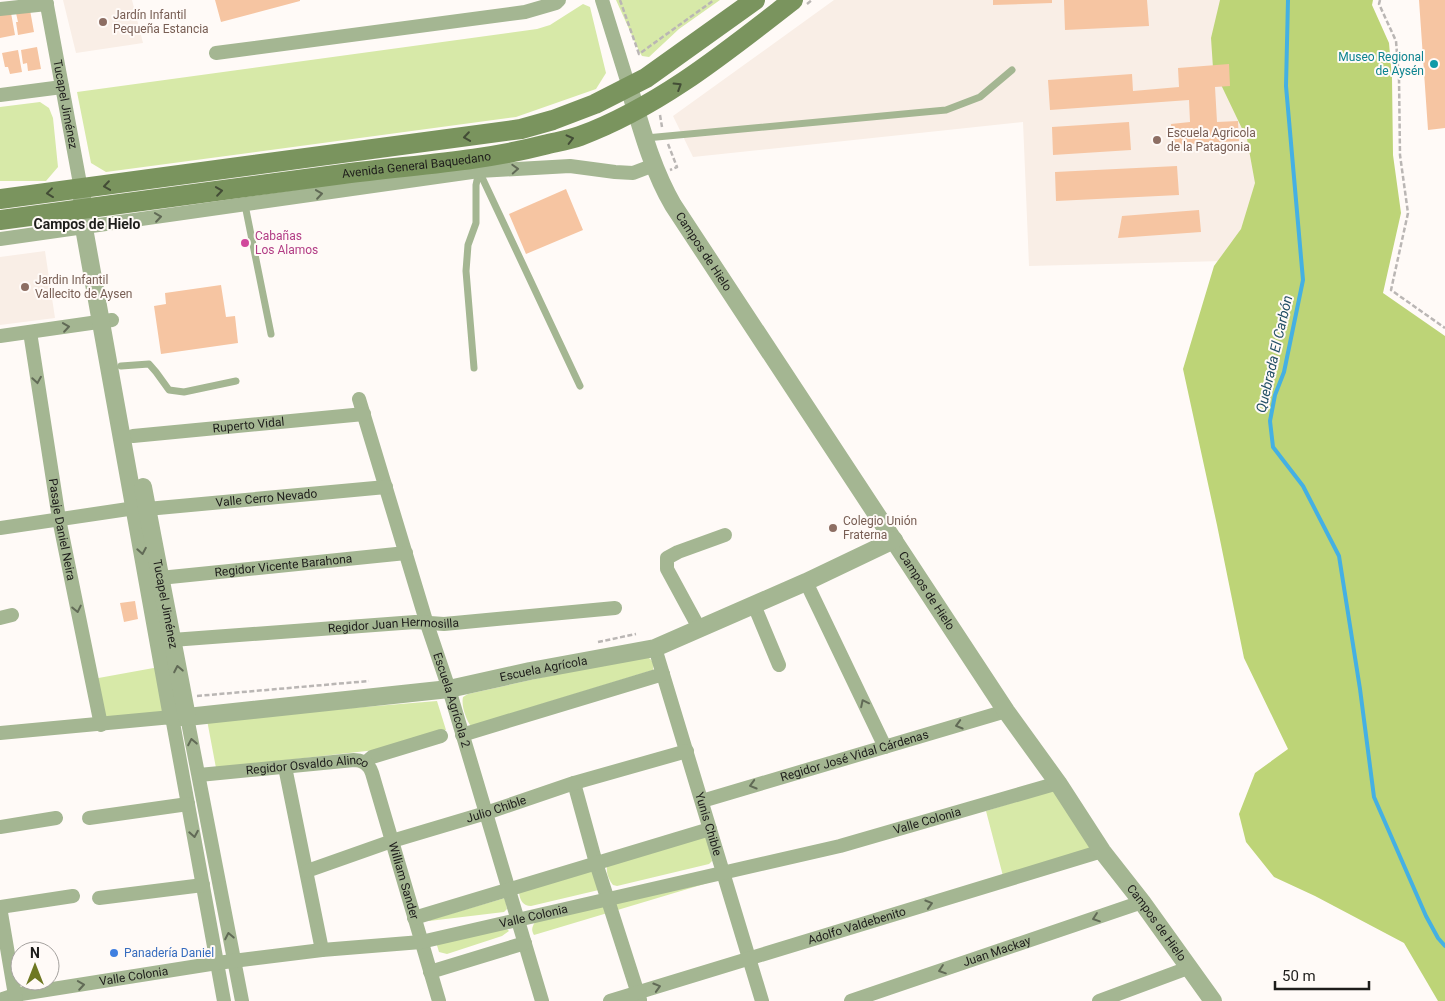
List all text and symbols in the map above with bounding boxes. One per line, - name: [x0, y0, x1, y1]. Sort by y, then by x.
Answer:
- place label: Jardín Infantil Pequeña Estancia: [113, 8, 209, 36]
- marker: Jardín Infantil Pequeña Estancia: [97, 16, 109, 28]
- place label: Museo Regional de Aysén: [1338, 50, 1424, 78]
- street label: Tucapel Jiménez: [50, 58, 80, 150]
- marker: Museo Regional de Aysén: [1428, 58, 1440, 70]
- one-way arrow: [672, 83, 681, 92]
- place label: Escuela Agricola de la Patagonia: [1167, 126, 1256, 154]
- one-way arrow: [463, 131, 471, 141]
- one-way arrow: [565, 134, 574, 145]
- marker: Escuela Agricola de la Patagonia: [1151, 134, 1163, 146]
- street label: Avenida General Baquedano: [341, 149, 492, 181]
- one-way arrow: [511, 164, 519, 175]
- one-way arrow: [103, 180, 111, 190]
- one-way arrow: [215, 186, 223, 197]
- one-way arrow: [46, 187, 54, 198]
- one-way arrow: [316, 189, 324, 200]
- street label: Campos de Hielo: [673, 210, 735, 294]
- one-way arrow: [155, 212, 163, 223]
- district label: Campos de Hielo: [34, 216, 141, 232]
- place label: Cabañas Los Alamos: [255, 229, 318, 257]
- marker: Cabañas Los Alamos: [239, 237, 251, 249]
- place label: Jardin Infantil Vallecito de Aysen: [35, 273, 132, 301]
- marker: Jardin Infantil Vallecito de Aysen: [19, 281, 31, 293]
- water label: Quebrada El Carbón: [1253, 294, 1295, 414]
- one-way arrow: [61, 322, 70, 332]
- one-way arrow: [32, 376, 42, 384]
- street label: Ruperto Vidal: [212, 415, 285, 435]
- street label: Pasaje Daniel Neira: [46, 477, 78, 582]
- street label: Valle Cerro Nevado: [215, 486, 318, 510]
- place label: Colegio Unión Fraterna: [843, 514, 917, 542]
- marker: Colegio Unión Fraterna: [827, 522, 839, 534]
- one-way arrow: [137, 547, 147, 555]
- street label: Campos de Hielo: [896, 549, 958, 633]
- street label: Regidor Vicente Barahona: [214, 552, 353, 579]
- street label: Tucapel Jiménez: [150, 558, 181, 650]
- one-way arrow: [72, 605, 82, 613]
- street label: Regidor Juan Hermosilla: [327, 615, 460, 635]
- street label: Escuela Agrícola 2: [430, 651, 473, 749]
- street label: Escuela Agrícola: [498, 654, 588, 685]
- one-way arrow: [173, 665, 184, 674]
- one-way arrow: [860, 699, 870, 708]
- one-way arrow: [956, 719, 964, 729]
- street label: Regidor José Vidal Cárdenas: [779, 727, 930, 784]
- one-way arrow: [187, 738, 198, 746]
- street label: Regidor Osvaldo Alinco: [245, 753, 372, 777]
- one-way arrow: [749, 780, 758, 790]
- street label: Yunis Chible: [692, 791, 725, 858]
- street label: Julio Chible: [464, 793, 528, 826]
- street label: Valle Colonia: [892, 804, 963, 837]
- one-way arrow: [188, 830, 198, 838]
- street label: William Sander: [386, 840, 422, 921]
- street label: Campos de Hielo: [1124, 882, 1189, 964]
- one-way arrow: [925, 900, 933, 910]
- street label: Valle Colonia: [498, 902, 569, 931]
- street label: Adolfo Valdebenito: [806, 904, 908, 947]
- one-way arrow: [1092, 912, 1101, 922]
- one-way arrow: [225, 932, 235, 940]
- street label: Juan Mackay: [961, 933, 1033, 969]
- north arrow: [10, 941, 60, 991]
- text: N: [30, 945, 40, 961]
- place label: Panadería Daniel: [124, 946, 214, 960]
- marker: Panadería Daniel: [108, 947, 120, 959]
- scale bar: [1275, 958, 1369, 990]
- street label: Valle Colonia: [98, 964, 169, 989]
- one-way arrow: [939, 964, 947, 974]
- text: 50 m: [1282, 967, 1316, 985]
- one-way arrow: [76, 980, 85, 990]
- one-way arrow: [652, 982, 660, 992]

